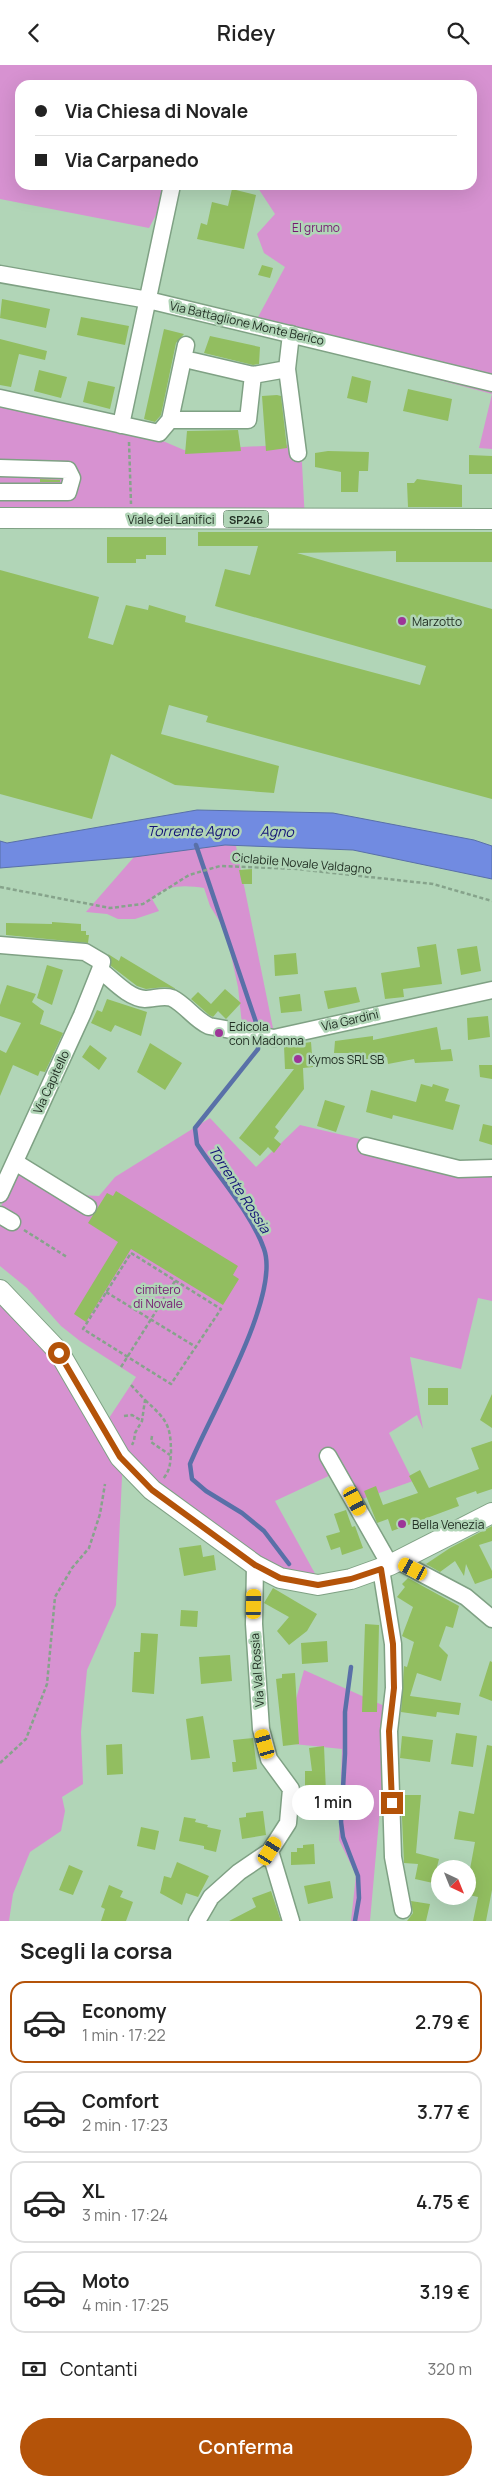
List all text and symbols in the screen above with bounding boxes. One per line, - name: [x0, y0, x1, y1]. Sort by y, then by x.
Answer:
- text: Ridey: [217, 18, 275, 48]
- icon: back: [20, 19, 48, 47]
- icon: search: [444, 19, 472, 47]
- text: Via Chiesa di Novale: [65, 98, 248, 124]
- text: Via Carpanedo: [65, 147, 199, 173]
- park label: El grumo: [292, 219, 340, 236]
- street label: Via Battaglione Monte Berico: [168, 297, 326, 349]
- street label: Viale dei Lanifici: [127, 511, 215, 528]
- road number: SP246: [224, 511, 268, 527]
- place label: Marzotto: [412, 613, 462, 630]
- marker: Marzotto: [396, 615, 408, 627]
- water label: Torrente Agno: [147, 821, 240, 840]
- water label: Agno: [260, 821, 295, 841]
- street label: Ciclabile Novale Valdagno: [231, 848, 373, 878]
- street label: Via Gardini: [320, 1005, 380, 1035]
- place label: Edicola con Madonna: [229, 1018, 304, 1049]
- marker: Edicola con Madonna: [213, 1027, 225, 1039]
- street label: Via Capitello: [29, 1047, 73, 1117]
- place label: Kymos SRL SB: [308, 1051, 384, 1068]
- marker: Kymos SRL SB: [292, 1053, 304, 1065]
- water label: Torrente Rossia: [205, 1142, 276, 1237]
- park label: cimitero di Novale: [133, 1281, 183, 1312]
- route start: [48, 1342, 70, 1364]
- car: [341, 1484, 368, 1518]
- place label: Bella Venezia: [412, 1516, 484, 1533]
- marker: Bella Venezia: [396, 1518, 408, 1530]
- car: [396, 1555, 429, 1583]
- car: [246, 1589, 261, 1619]
- street label: Via Val Rossia: [246, 1632, 268, 1708]
- car: [253, 1728, 276, 1760]
- callout: 1 min: [292, 1785, 374, 1821]
- text: 1 min: [314, 1791, 352, 1813]
- route end: [381, 1792, 403, 1814]
- car: [255, 1834, 284, 1868]
- north arrow: [431, 1860, 476, 1905]
- map controls: [431, 1860, 476, 1905]
- text: Scegli la corsa: [20, 1936, 172, 1966]
- text: Economy: [82, 1998, 166, 2024]
- icon: car: [22, 2000, 67, 2045]
- text: 2.79 €: [415, 2009, 470, 2035]
- text: 1 min · 17:22: [82, 2024, 166, 2046]
- text: Comfort: [82, 2088, 159, 2114]
- icon: car: [22, 2090, 67, 2135]
- text: 3.77 €: [417, 2099, 470, 2125]
- text: 2 min · 17:23: [82, 2114, 168, 2136]
- text: XL: [82, 2178, 105, 2204]
- icon: car: [22, 2180, 67, 2225]
- text: 4.75 €: [416, 2189, 470, 2215]
- text: 3 min · 17:24: [82, 2204, 168, 2226]
- text: Moto: [82, 2268, 129, 2294]
- icon: car: [22, 2270, 67, 2315]
- text: 3.19 €: [420, 2279, 470, 2305]
- text: 4 min · 17:25: [82, 2294, 169, 2316]
- icon: cash: [20, 2355, 48, 2383]
- text: Contanti: [60, 2356, 138, 2382]
- text: 320 m: [428, 2358, 472, 2380]
- button: Conferma: [20, 2418, 472, 2476]

